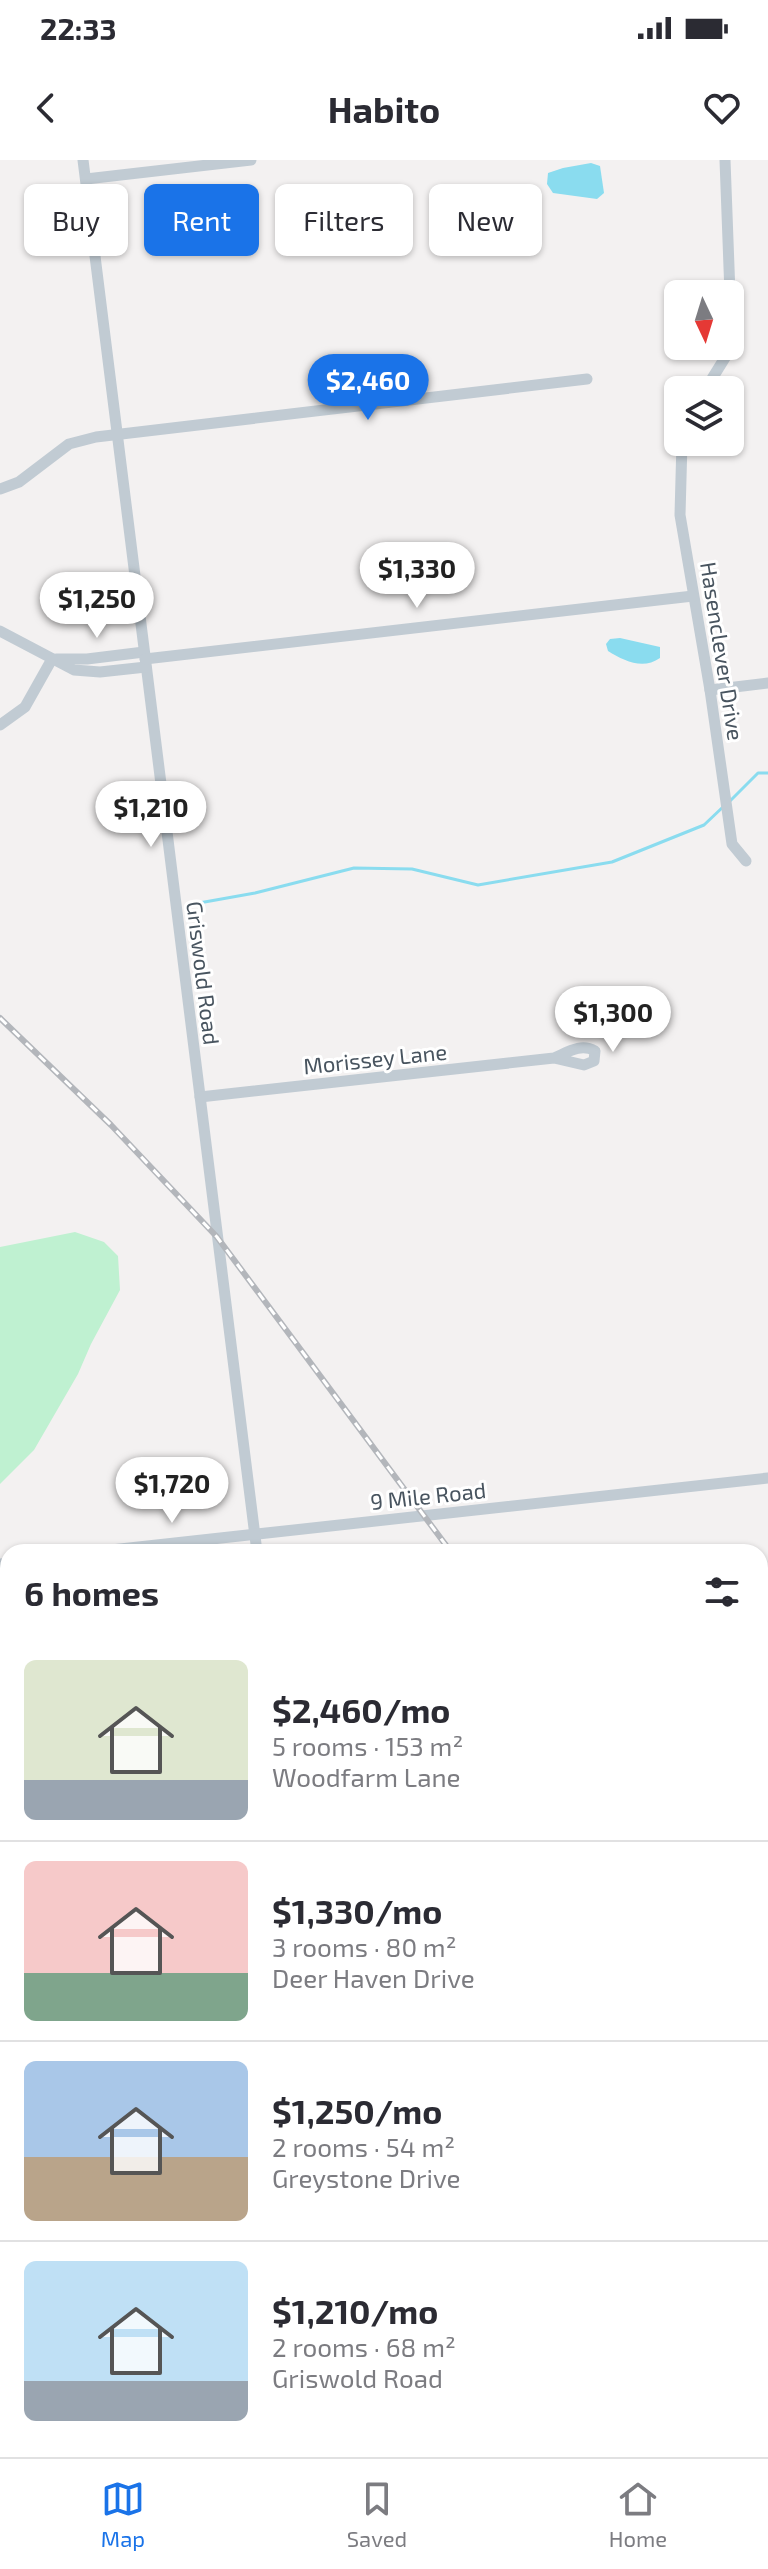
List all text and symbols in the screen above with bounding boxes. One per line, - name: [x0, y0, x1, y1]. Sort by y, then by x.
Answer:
- text: 22:33: [40, 10, 117, 46]
- icon: back: [24, 86, 68, 130]
- icon: heart: [700, 86, 744, 130]
- text: Habito: [328, 87, 440, 130]
- chip: Buy: [24, 184, 128, 256]
- chip: Rent: [144, 184, 259, 256]
- chip: Filters: [275, 184, 413, 256]
- chip: New: [429, 184, 542, 256]
- north arrow: [664, 280, 744, 360]
- map controls: [664, 280, 744, 456]
- pin: $2,460: [303, 354, 433, 422]
- text: $2,460: [326, 364, 410, 395]
- button: layers: [664, 376, 744, 456]
- pin: $1,330: [352, 542, 482, 610]
- text: $1,330: [378, 552, 456, 583]
- street label: Hasenclever Drive: [696, 560, 750, 742]
- pin: $1,250: [32, 572, 162, 640]
- text: $1,250: [58, 582, 136, 613]
- pin: $1,210: [86, 781, 216, 849]
- text: $1,210: [113, 791, 189, 822]
- street label: Griswold Road: [182, 900, 226, 1046]
- pin: $1,300: [548, 986, 678, 1054]
- text: $1,300: [573, 996, 653, 1027]
- street label: Morissey Lane: [302, 1038, 448, 1078]
- pin: $1,720: [107, 1457, 237, 1525]
- text: $1,720: [134, 1467, 211, 1498]
- street label: 9 Mile Road: [369, 1476, 487, 1514]
- icon: filters: [700, 1570, 744, 1614]
- text: 6 homes: [24, 1572, 159, 1613]
- text: $2,460/mo: [272, 1689, 450, 1730]
- icon: home: [88, 1692, 184, 1788]
- text: 5 rooms · 153 m²: [272, 1730, 463, 1761]
- text: Woodfarm Lane: [272, 1761, 460, 1792]
- text: $1,330/mo: [272, 1890, 442, 1931]
- icon: home: [88, 1893, 184, 1989]
- text: 3 rooms · 80 m²: [272, 1931, 456, 1962]
- text: Deer Haven Drive: [272, 1962, 475, 1993]
- text: $1,250/mo: [272, 2090, 442, 2131]
- icon: home: [88, 2093, 184, 2189]
- text: 2 rooms · 54 m²: [272, 2131, 455, 2162]
- text: Greystone Drive: [272, 2162, 461, 2193]
- text: $1,210/mo: [272, 2290, 438, 2331]
- icon: home: [88, 2293, 184, 2389]
- text: 2 rooms · 68 m²: [272, 2331, 456, 2362]
- text: Griswold Road: [272, 2362, 443, 2393]
- tab: Map: [101, 2477, 145, 2551]
- tab: Saved: [347, 2477, 407, 2551]
- tab: Home: [609, 2477, 667, 2551]

